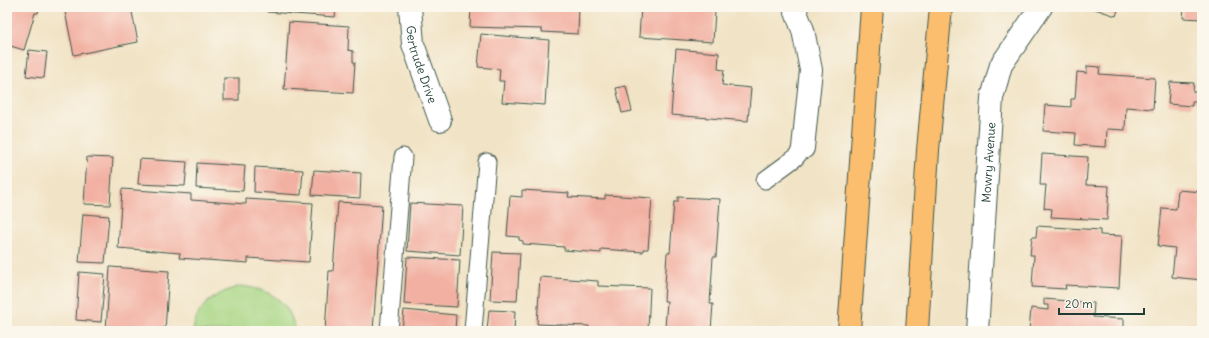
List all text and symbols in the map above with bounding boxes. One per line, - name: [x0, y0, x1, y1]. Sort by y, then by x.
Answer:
- street label: Gertrude Drive: [404, 25, 441, 105]
- street label: Mowry Avenue: [978, 122, 998, 203]
- scale bar: [1059, 290, 1144, 316]
- text: 20 m: [1065, 296, 1093, 311]

